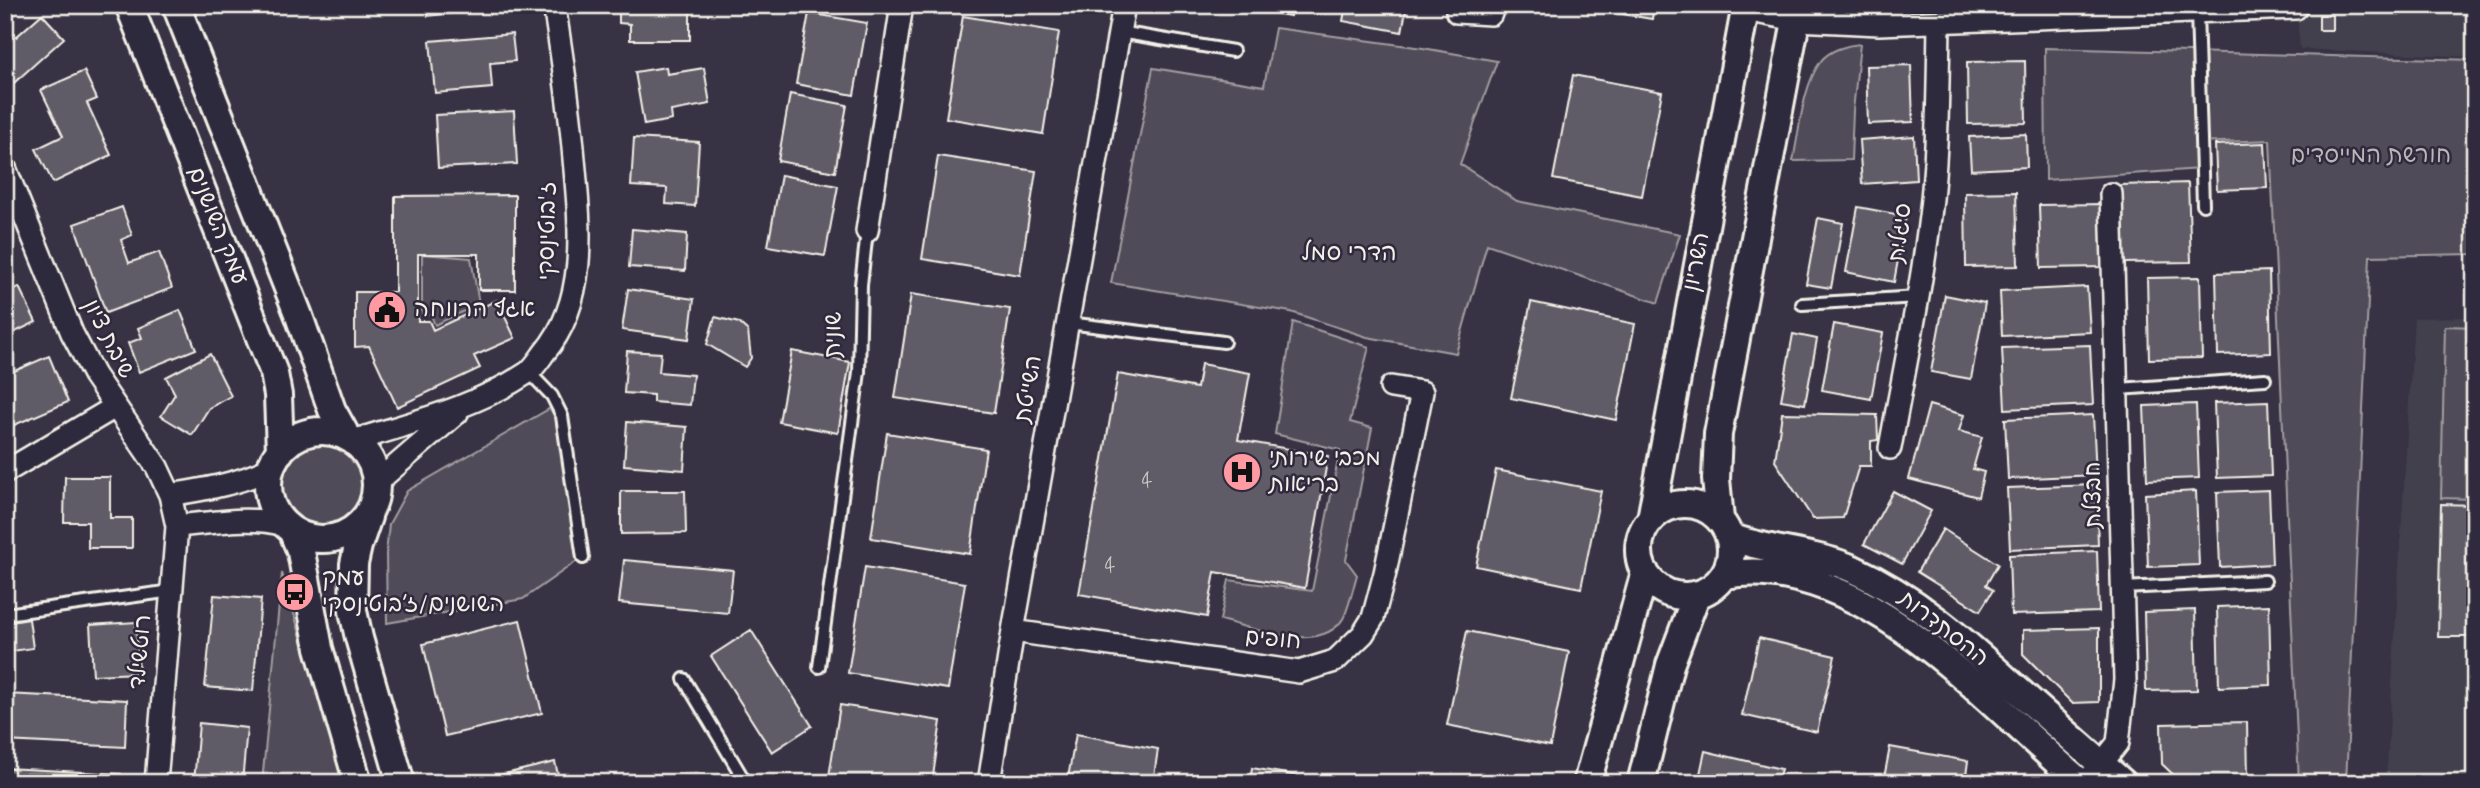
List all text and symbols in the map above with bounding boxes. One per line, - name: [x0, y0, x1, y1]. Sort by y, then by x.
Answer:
- park label: חורשת המייסדים: [2291, 141, 2451, 171]
- street label: עמק השושנים: [180, 162, 254, 290]
- street label: ז'בוטינסקי: [532, 181, 564, 281]
- street label: סיגלית: [1882, 202, 1920, 265]
- street label: השריון: [1677, 230, 1717, 294]
- district label: הדרי סמל: [1301, 238, 1397, 269]
- public building icon: אגף הרווחה: [366, 289, 408, 331]
- street label: שיבת ציון: [75, 294, 141, 384]
- place label: אגף הרווחה: [414, 295, 535, 325]
- street label: שונית: [819, 311, 849, 359]
- street label: השייטת: [1008, 353, 1050, 426]
- place label: מכבי שירותי בריאות: [1267, 444, 1381, 500]
- hospital icon: מכבי שירותי בריאות: [1221, 451, 1263, 493]
- street label: חבצלת: [2078, 461, 2110, 530]
- house number: 4: [1141, 469, 1153, 494]
- house number: 4: [1104, 554, 1116, 579]
- place label: עמק השושנים/ז׳בוטינסקי: [322, 564, 504, 620]
- bus stop icon: עמק השושנים/ז׳בוטינסקי: [274, 571, 316, 613]
- street label: ההסתדרות: [1890, 583, 1994, 674]
- street label: רוטשילד: [123, 613, 159, 691]
- street label: חופים: [1244, 623, 1302, 657]

